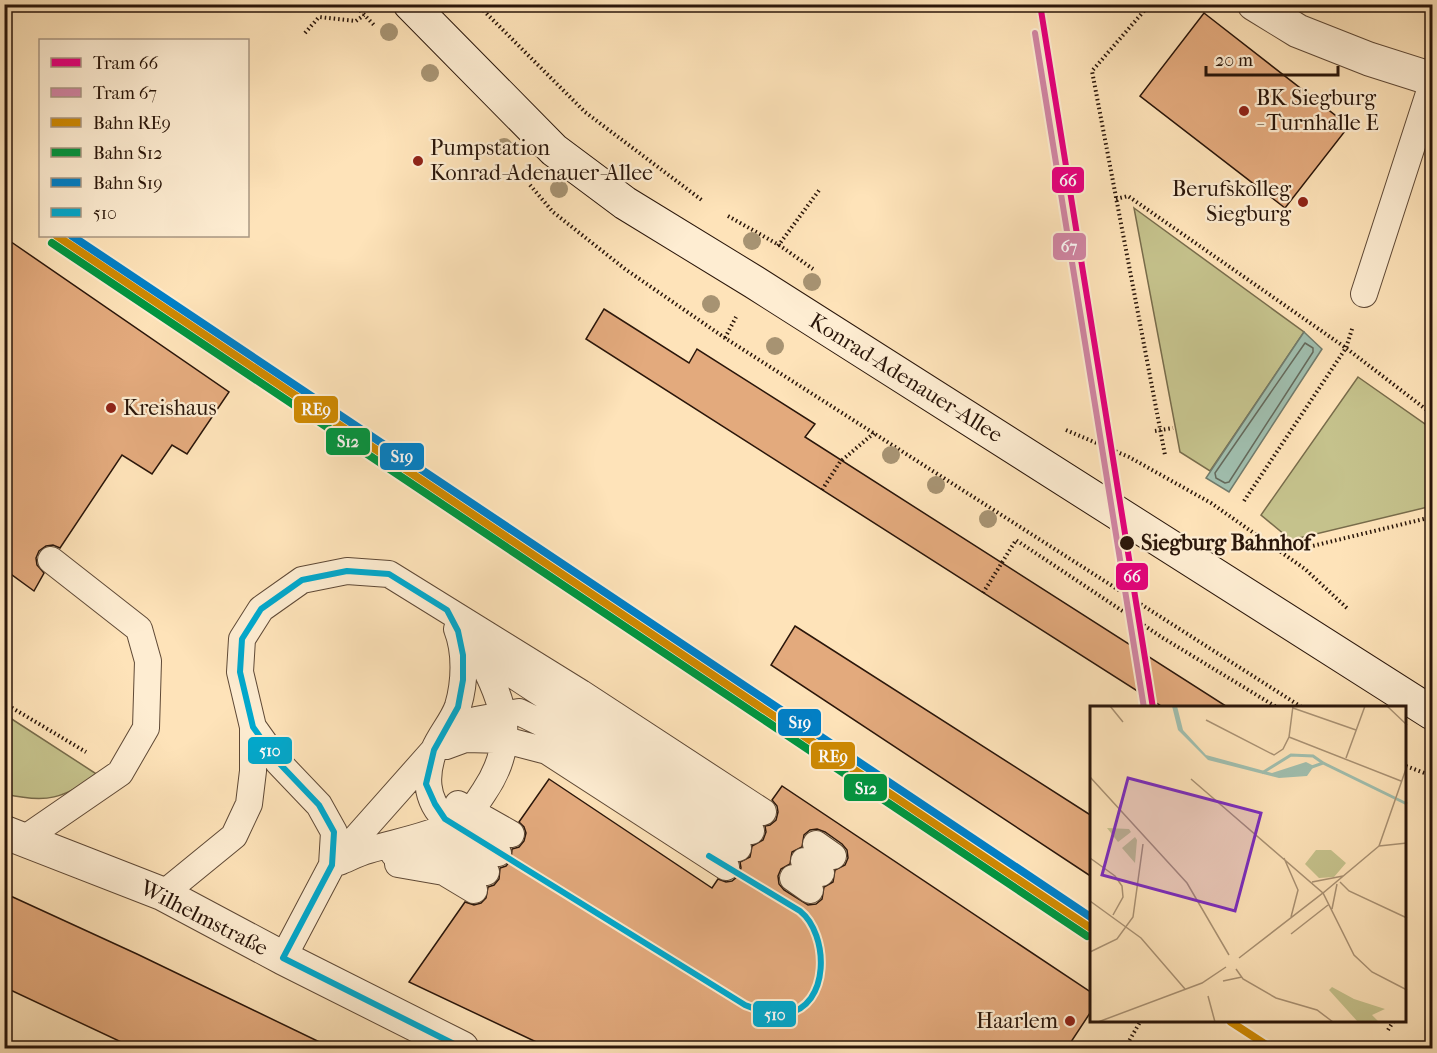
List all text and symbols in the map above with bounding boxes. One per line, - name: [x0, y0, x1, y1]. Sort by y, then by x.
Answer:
- legend: [39, 39, 249, 237]
- scale bar: [1206, 39, 1338, 77]
- text: 20 m: [1215, 50, 1253, 71]
- text: Tram 66: [93, 53, 158, 74]
- text: Tram 67: [93, 83, 157, 104]
- place label: BK Siegburg - Turnhalle E: [1256, 85, 1379, 136]
- marker: BK Siegburg - Turnhalle E: [1237, 104, 1251, 118]
- text: Bahn RE9: [93, 113, 171, 134]
- place label: Pumpstation Konrad-Adenauer-Allee: [430, 135, 653, 186]
- text: Bahn S12: [93, 143, 162, 164]
- marker: Pumpstation Konrad-Adenauer-Allee: [411, 154, 425, 168]
- line badge: 66: [1051, 166, 1085, 194]
- text: 66: [1059, 171, 1077, 190]
- text: Bahn S19: [93, 173, 163, 194]
- place label: Berufskolleg Siegburg: [1172, 176, 1291, 227]
- marker: Berufskolleg Siegburg: [1296, 195, 1310, 209]
- text: 510: [93, 203, 117, 224]
- line badge: 67: [1052, 232, 1087, 261]
- text: 67: [1061, 237, 1077, 256]
- street label: Konrad-Adenauer-Allee: [805, 308, 1008, 448]
- place label: Kreishaus: [123, 395, 217, 421]
- line badge: RE9: [293, 395, 339, 424]
- text: RE9: [301, 400, 331, 420]
- marker: Kreishaus: [104, 401, 118, 415]
- line badge: S12: [325, 427, 371, 456]
- text: S12: [337, 432, 359, 451]
- line badge: S19: [379, 442, 425, 471]
- text: S19: [391, 447, 413, 467]
- place label: Siegburg Bahnhof: [1141, 530, 1316, 556]
- marker: Siegburg Bahnhof: [1118, 534, 1136, 552]
- line badge: 66: [1115, 562, 1149, 591]
- text: 66: [1123, 567, 1141, 586]
- inset map: [1090, 706, 1407, 1023]
- line badge: S19: [777, 708, 822, 737]
- text: S19: [789, 713, 811, 733]
- line badge: 510: [247, 736, 293, 765]
- text: 510: [259, 741, 281, 760]
- line badge: RE9: [810, 741, 856, 770]
- text: RE9: [818, 747, 848, 767]
- line badge: S12: [843, 773, 888, 802]
- text: S12: [855, 779, 877, 798]
- street label: Wilhelmstraße: [135, 874, 272, 961]
- line badge: 510: [752, 1000, 797, 1028]
- text: 510: [764, 1005, 786, 1024]
- place label: Haarlem: [976, 1008, 1059, 1034]
- marker: Haarlem: [1063, 1014, 1077, 1028]

